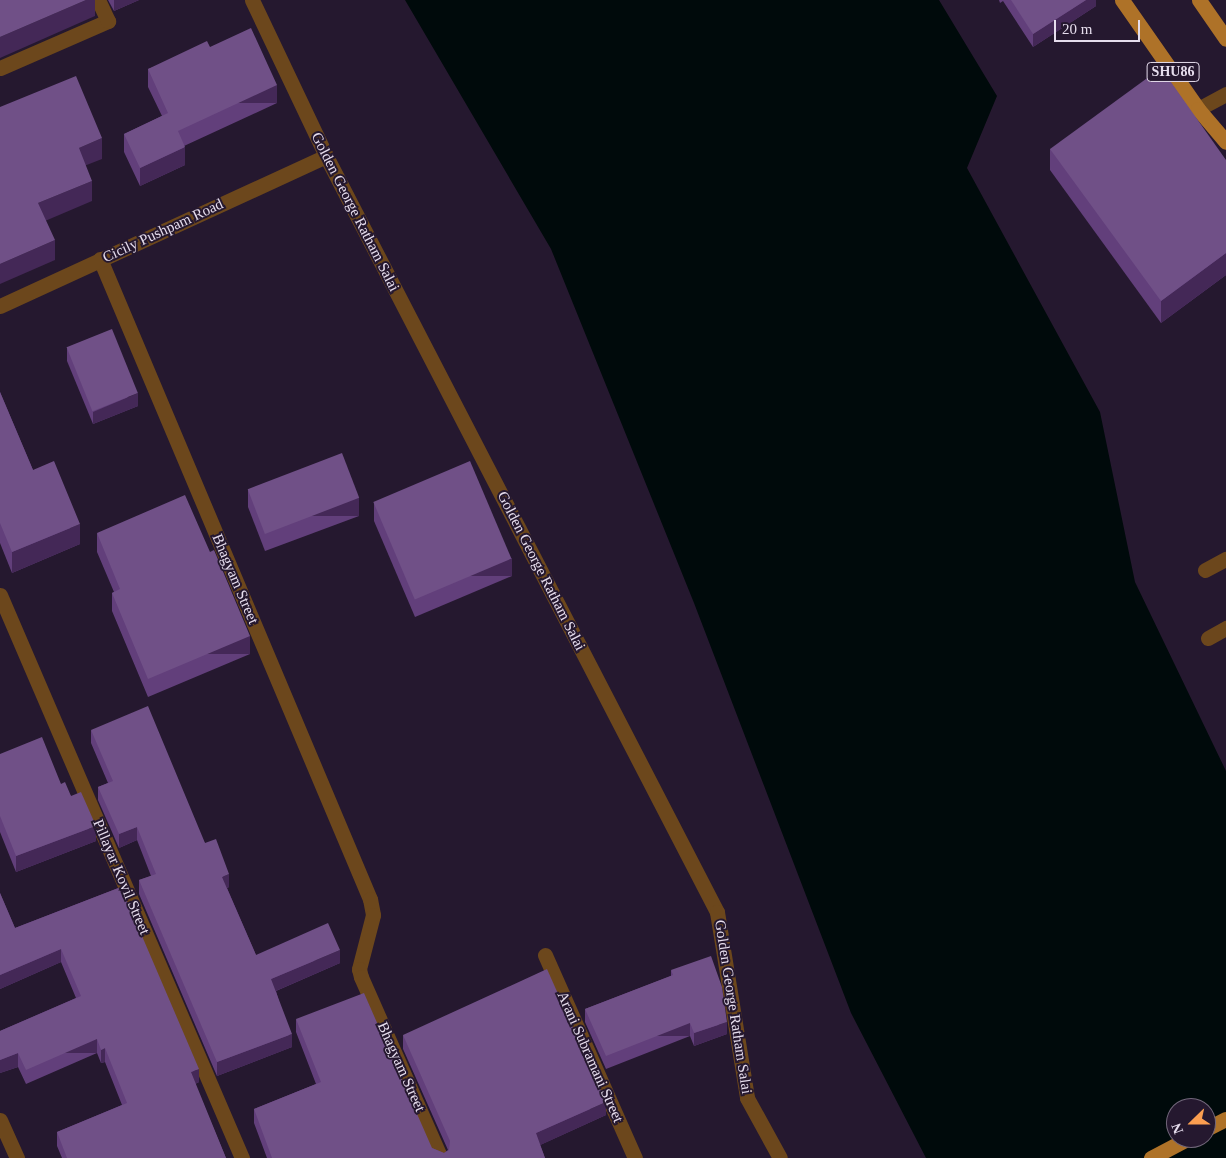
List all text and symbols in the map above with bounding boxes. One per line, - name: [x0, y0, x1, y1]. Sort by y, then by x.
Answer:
- scale bar: [1056, 10, 1142, 42]
- text: 20 m: [1062, 21, 1092, 37]
- road number: SHU86: [1146, 61, 1200, 84]
- street label: Golden George Ratham Salai: [307, 130, 403, 294]
- street label: Cicily Pushpam Road: [100, 195, 226, 267]
- street label: Golden George Ratham Salai: [493, 489, 589, 653]
- street label: Bhagyam Street: [208, 531, 262, 627]
- street label: Pillayar Kovil Street: [89, 817, 153, 937]
- street label: Golden George Ratham Salai: [710, 919, 756, 1095]
- street label: Arani Subramani Street: [553, 989, 627, 1125]
- street label: Bhagyam Street: [373, 1019, 429, 1115]
- north arrow: [1166, 1098, 1216, 1148]
- text: N: [1169, 1121, 1186, 1136]

